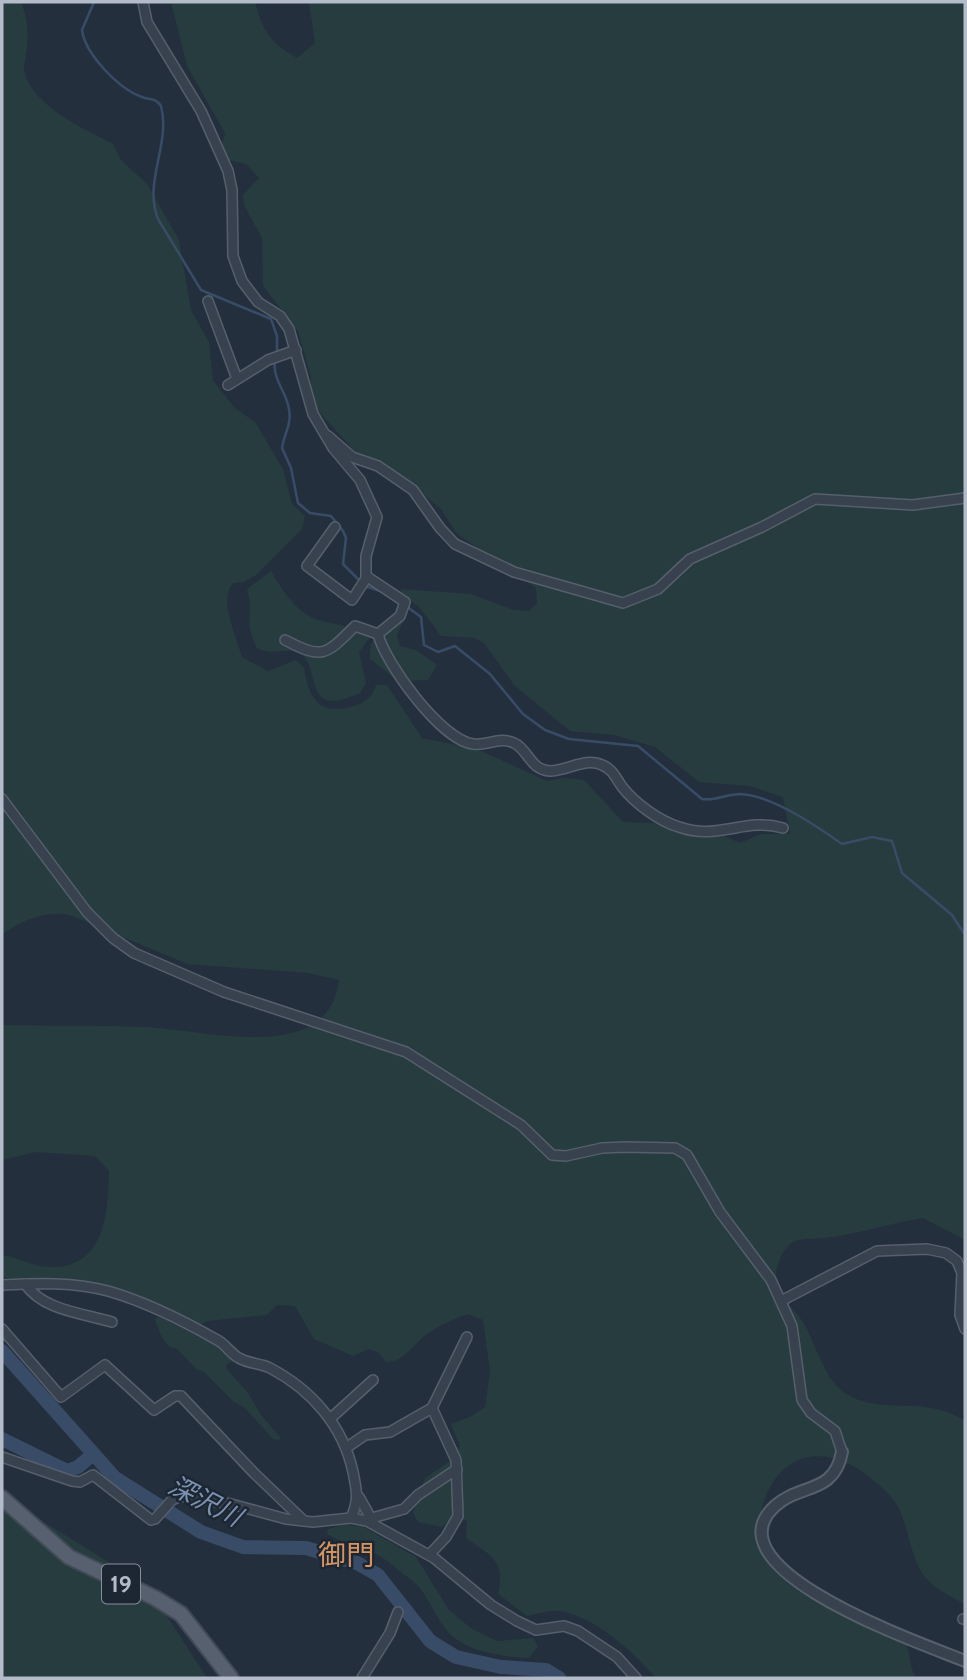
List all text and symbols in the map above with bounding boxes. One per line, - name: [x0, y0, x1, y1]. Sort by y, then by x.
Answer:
- water label: 深沢川: [163, 1469, 250, 1534]
- district label: 御門: [318, 1538, 374, 1572]
- road number: 19: [102, 1564, 140, 1604]

